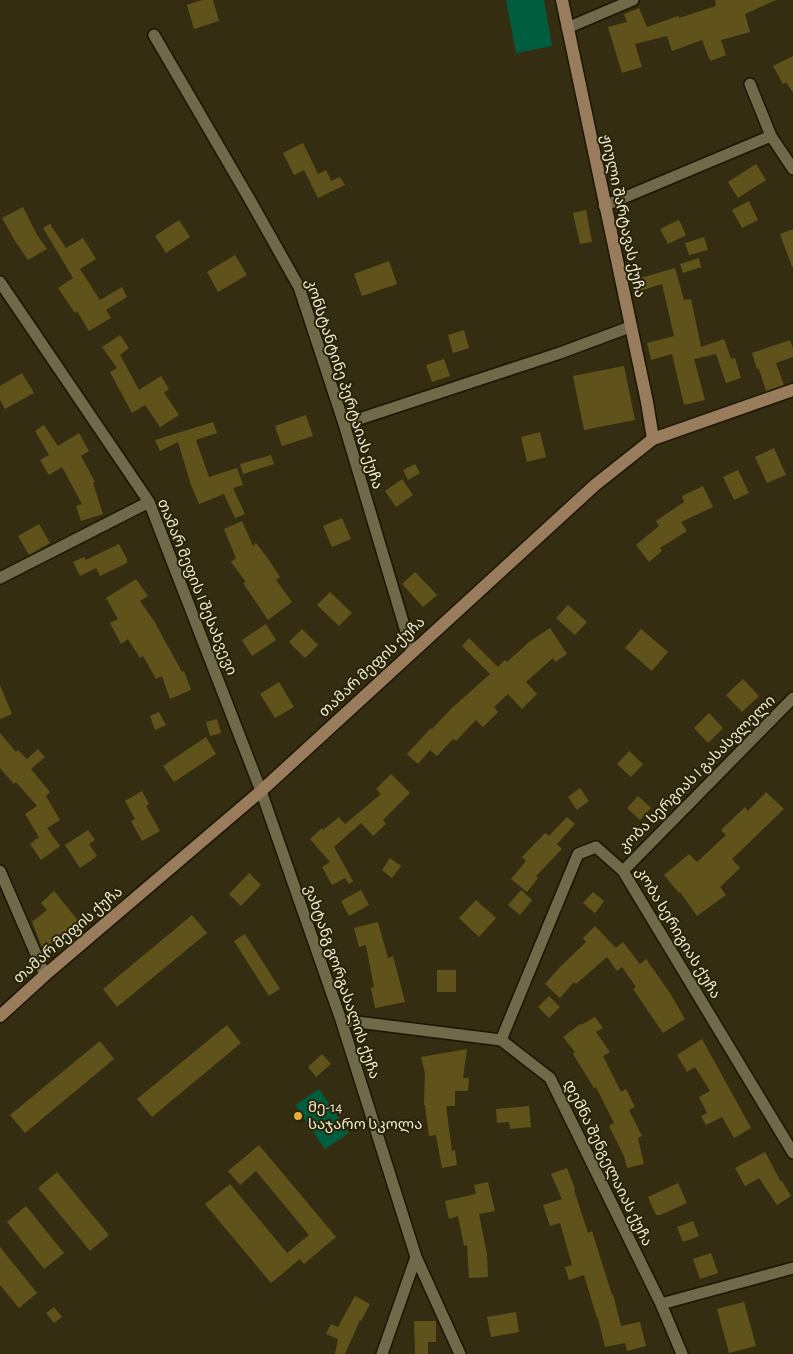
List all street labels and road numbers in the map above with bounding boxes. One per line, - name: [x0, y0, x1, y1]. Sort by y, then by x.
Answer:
- street label: ჟიული შარტავას ქუჩა: [597, 133, 649, 299]
- street label: კონსტანტინე პერტაიას ქუჩა: [301, 276, 387, 492]
- street label: თამარ მეფის I შესახვევი: [153, 496, 241, 678]
- street label: თამარ მეფის ქუჩა: [315, 613, 429, 721]
- street label: კობა სერგიას I გასასვლელი: [615, 692, 779, 856]
- street label: კობა სერიგიას ქუჩა: [632, 864, 724, 1002]
- street label: თამარ მეფის ქუჩა: [10, 883, 126, 987]
- street label: ვახტანგ გორგასალის ქუჩა: [300, 883, 384, 1081]
- street label: დემნა შენგელაიას ქუჩა: [560, 1077, 656, 1249]

